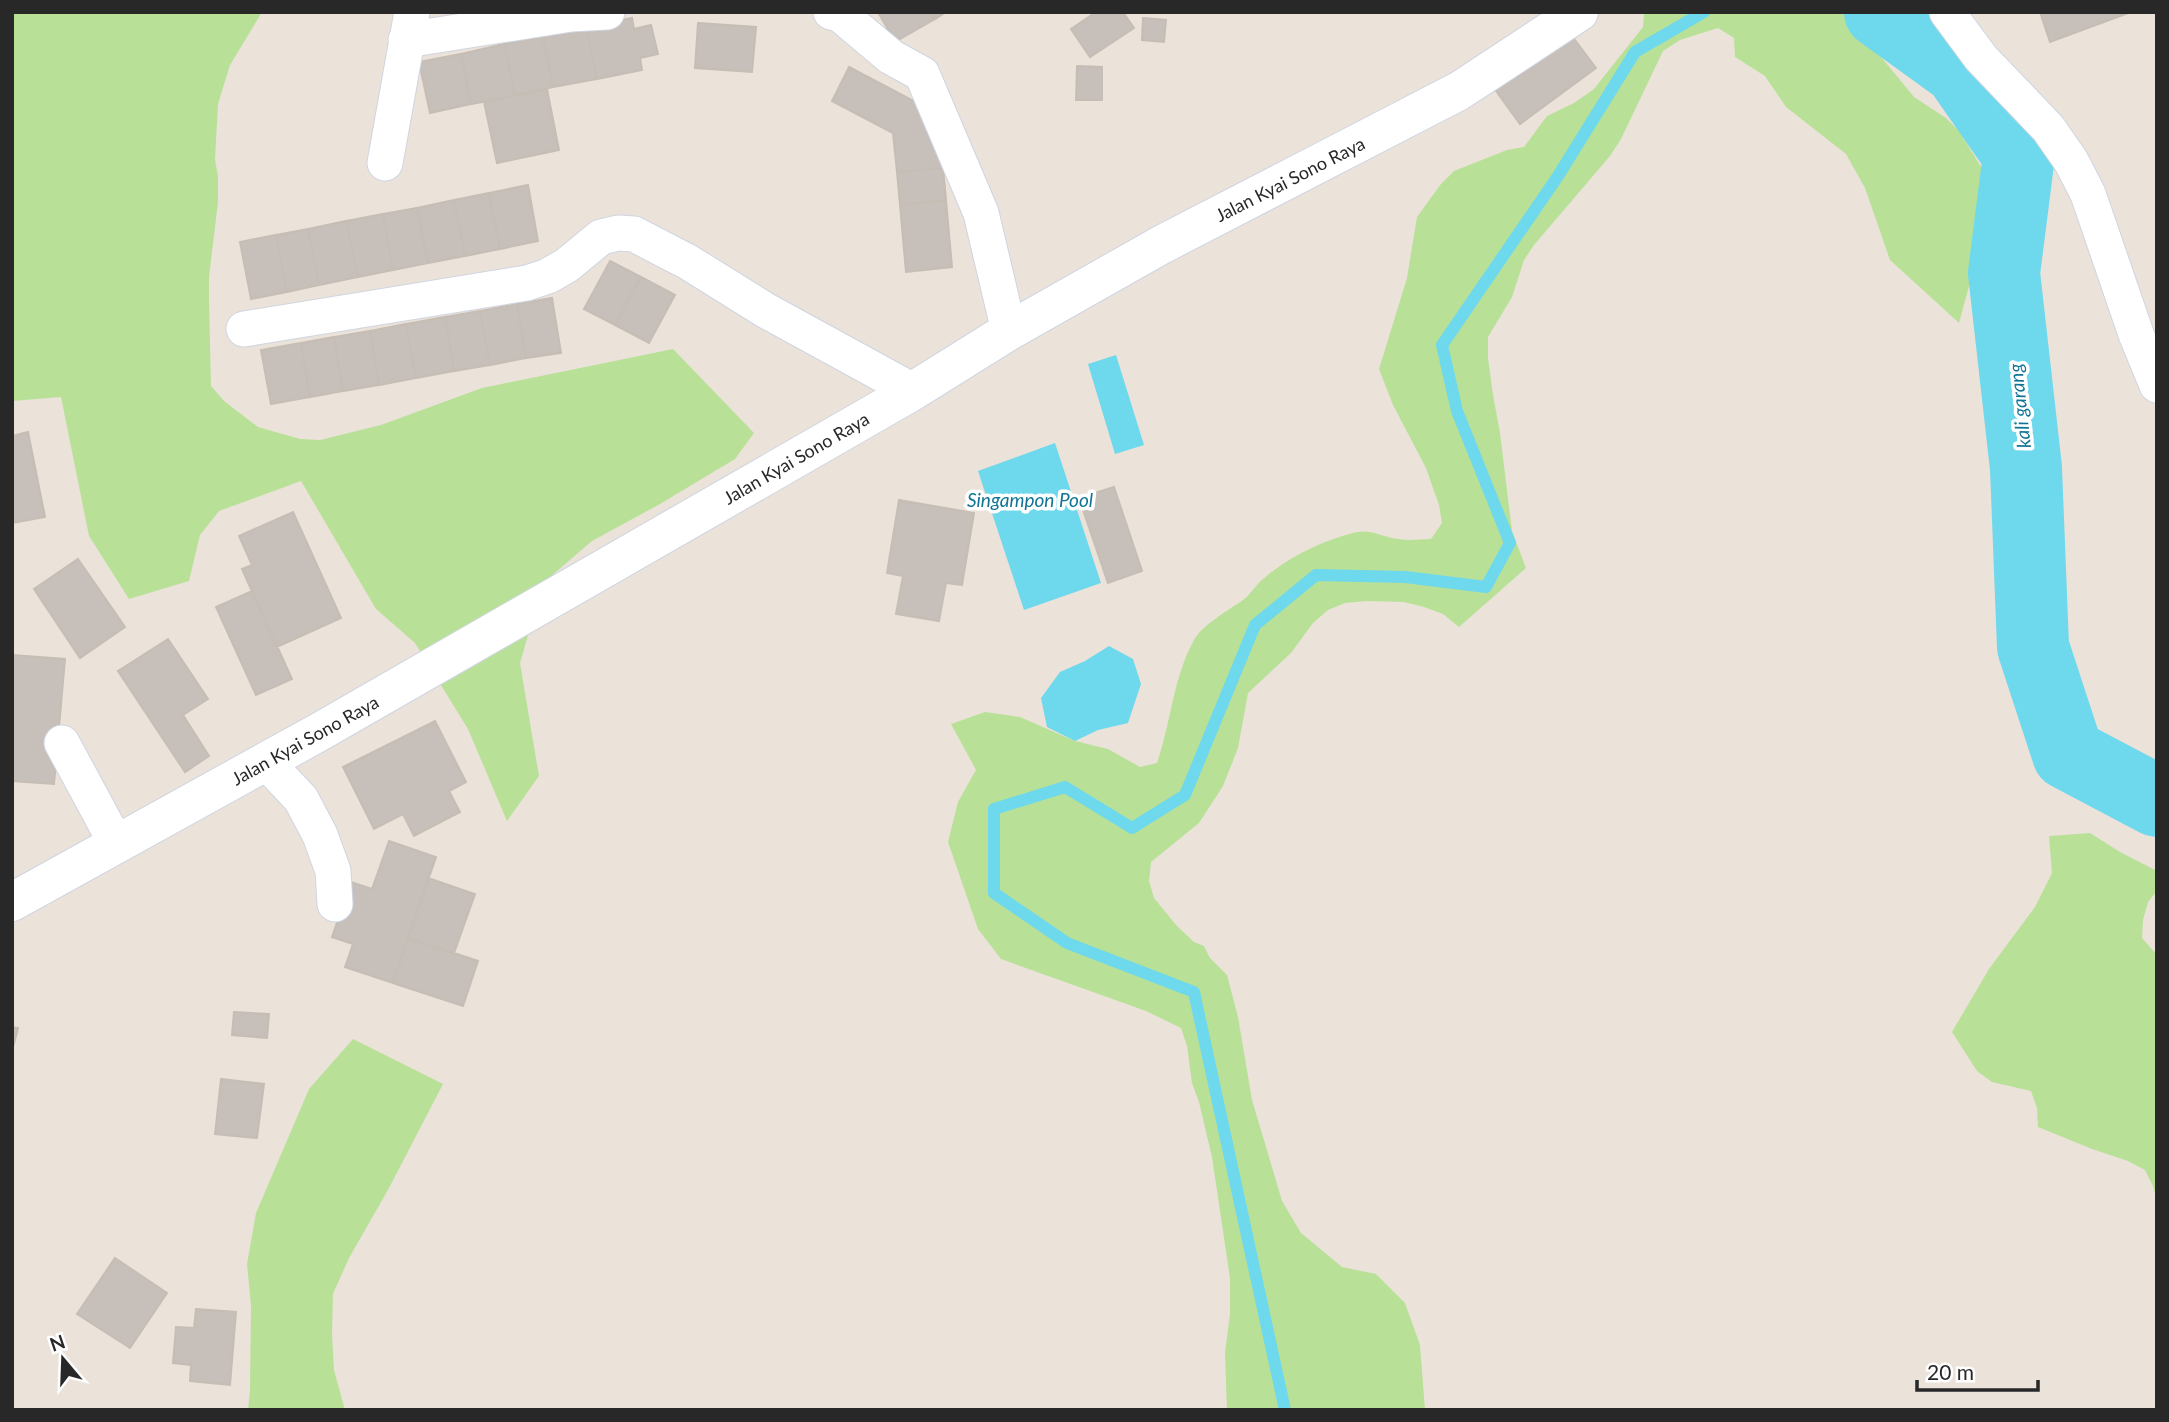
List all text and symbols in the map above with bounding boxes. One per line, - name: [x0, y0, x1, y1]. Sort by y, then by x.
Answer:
- street label: Jalan Kyai Sono Raya: [1212, 132, 1368, 226]
- water label: kali garang: [2003, 362, 2035, 449]
- street label: Jalan Kyai Sono Raya: [719, 407, 873, 509]
- water label: Singampon Pool: [967, 488, 1093, 511]
- street label: Jalan Kyai Sono Raya: [228, 690, 382, 790]
- north arrow: [28, 1324, 98, 1394]
- text: N: [47, 1329, 68, 1356]
- scale bar: [1917, 1348, 2038, 1392]
- text: 20 m: [1927, 1359, 1974, 1384]

